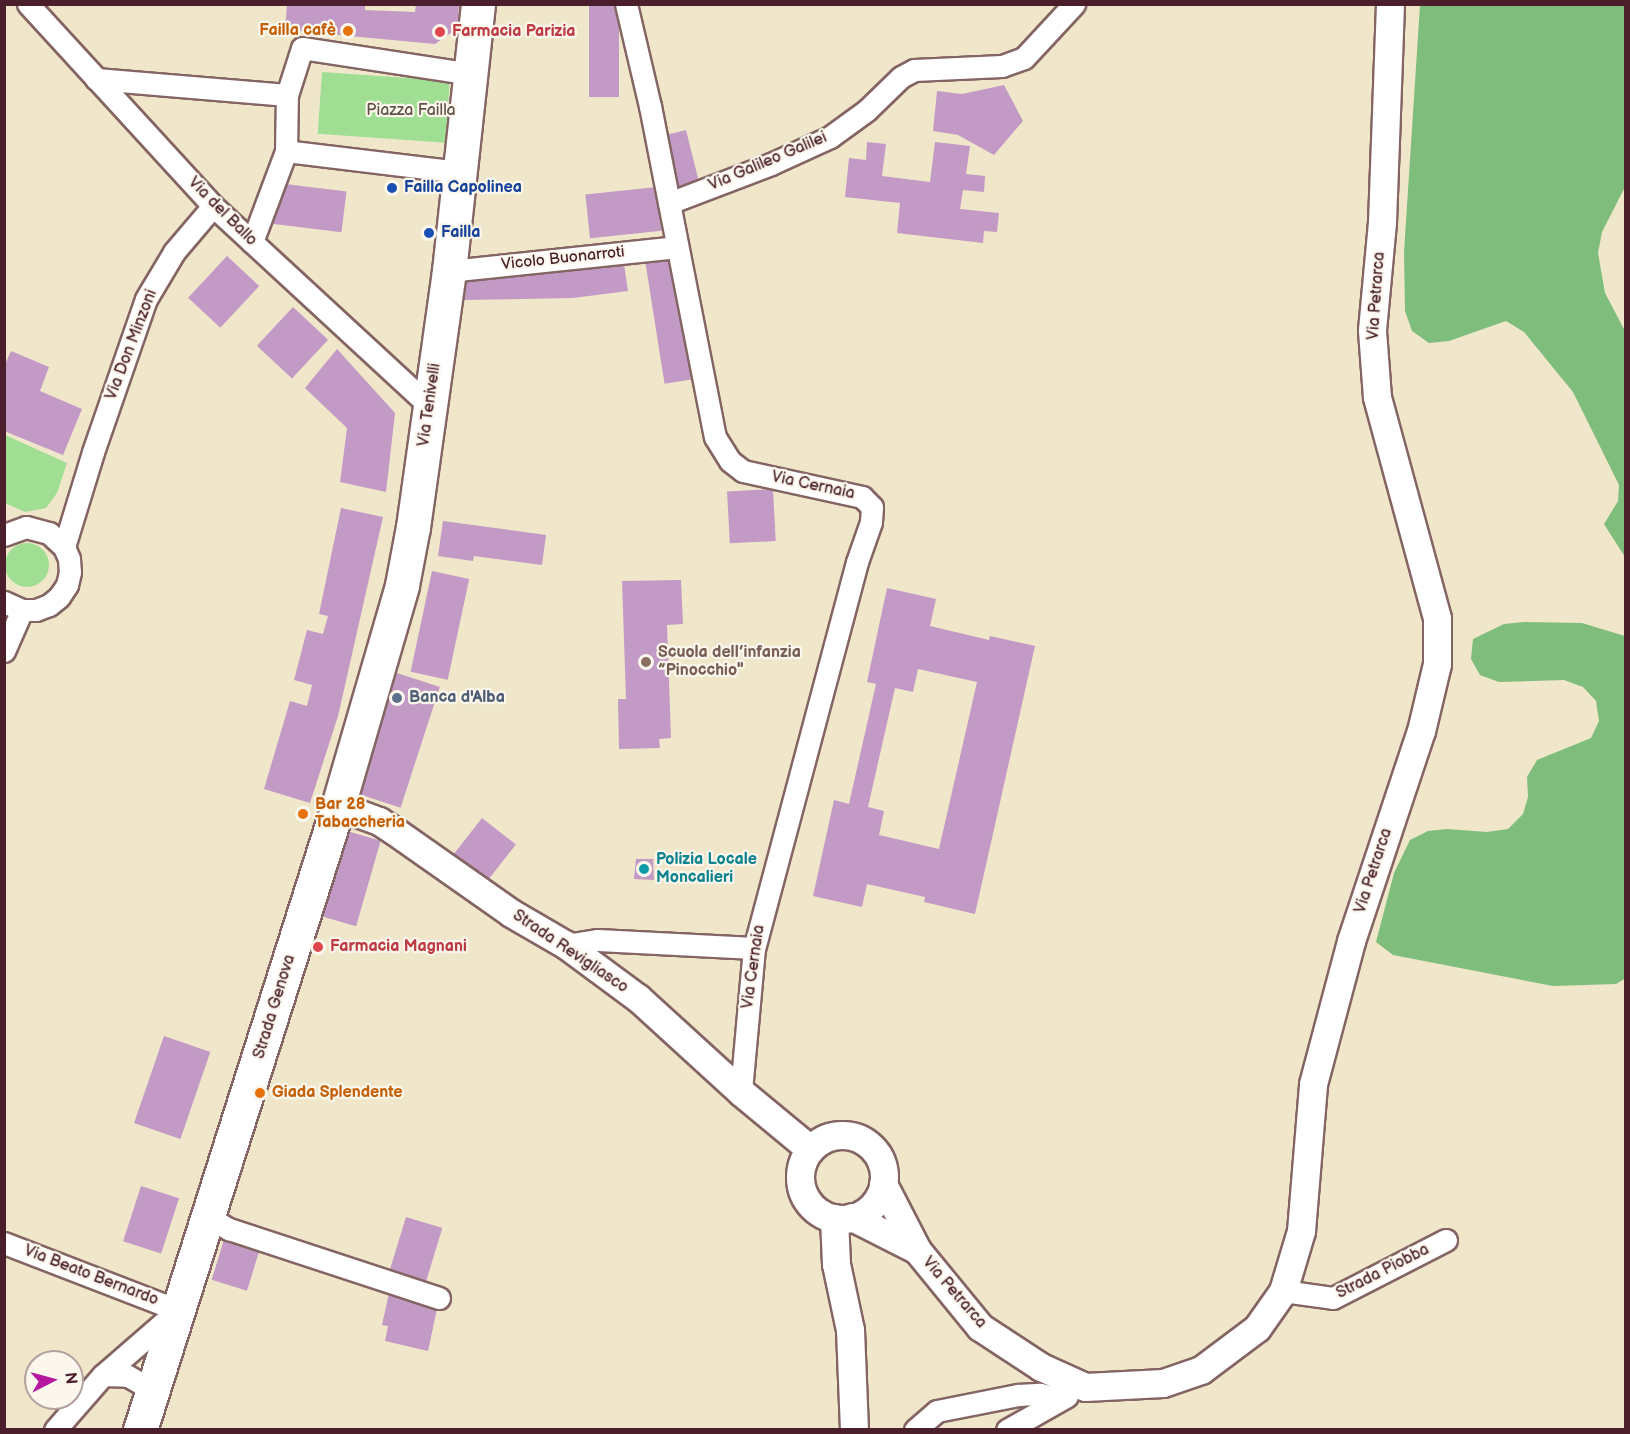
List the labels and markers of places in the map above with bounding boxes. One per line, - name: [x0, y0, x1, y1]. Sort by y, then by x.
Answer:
- place label: Failla cafè: [259, 21, 336, 41]
- place label: Farmacia Parizia: [452, 22, 576, 42]
- marker: Failla cafè: [341, 24, 355, 38]
- marker: Farmacia Parizia: [433, 25, 447, 39]
- place label: Failla Capolinea: [404, 178, 522, 198]
- marker: Failla Capolinea: [385, 181, 399, 195]
- place label: Failla: [441, 223, 481, 243]
- marker: Failla: [422, 226, 436, 240]
- place label: Scuola dell’infanzia ”Pinocchio": [658, 643, 801, 681]
- marker: Scuola dell’infanzia ”Pinocchio": [639, 655, 653, 669]
- place label: Banca d'Alba: [409, 688, 505, 708]
- marker: Banca d'Alba: [390, 691, 404, 705]
- place label: Bar 28 Tabaccheria: [315, 795, 405, 833]
- marker: Bar 28 Tabaccheria: [296, 807, 310, 821]
- place label: Polizia Locale Moncalieri: [656, 850, 757, 888]
- marker: Polizia Locale Moncalieri: [637, 862, 651, 876]
- place label: Farmacia Magnani: [330, 937, 467, 957]
- marker: Farmacia Magnani: [311, 940, 325, 954]
- place label: Giada Splendente: [272, 1083, 403, 1103]
- marker: Giada Splendente: [253, 1086, 267, 1100]

